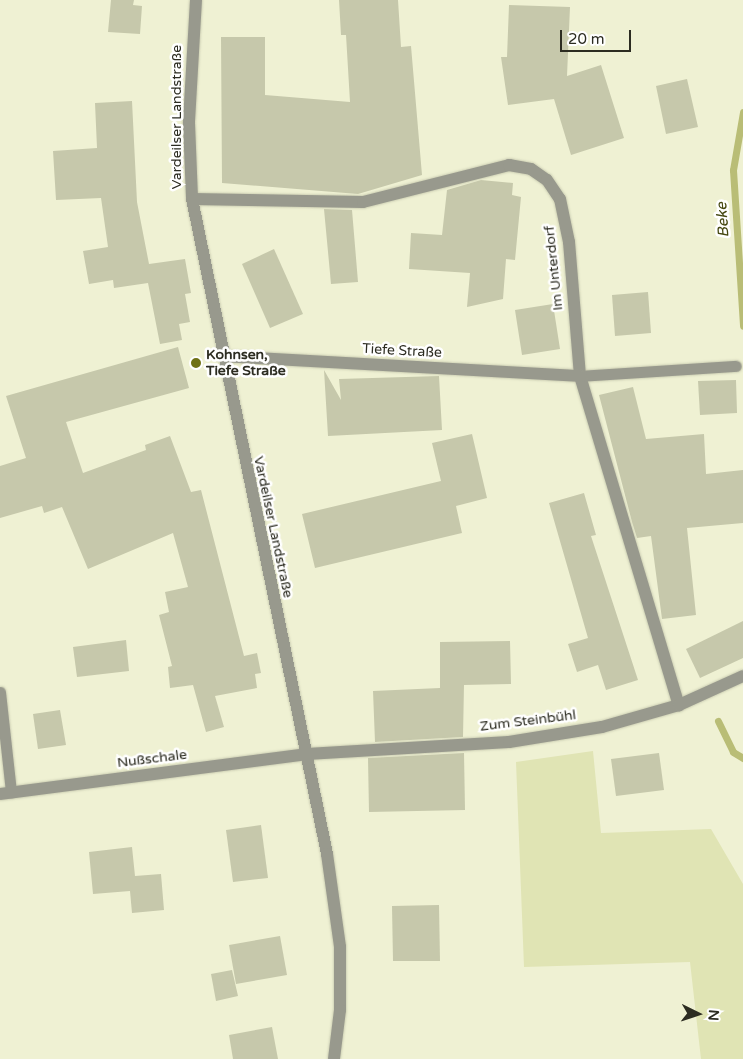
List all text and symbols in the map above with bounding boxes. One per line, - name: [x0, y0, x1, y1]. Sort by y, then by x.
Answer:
- scale bar: [563, 20, 634, 52]
- text: 20 m: [568, 30, 605, 48]
- street label: Vardeilser Landstraße: [169, 45, 185, 189]
- water label: Beke: [713, 202, 733, 238]
- street label: Im Unterdorf: [541, 225, 567, 311]
- street label: Tiefe Straße: [362, 341, 442, 361]
- place label: Kohnsen, Tiefe Straße: [206, 347, 286, 380]
- marker: Kohnsen, Tiefe Straße: [190, 357, 202, 369]
- street label: Vardeilser Landstraße: [250, 455, 296, 599]
- street label: Zum Steinbühl: [479, 707, 577, 735]
- street label: Nußschale: [116, 746, 188, 772]
- north arrow: [673, 989, 723, 1039]
- text: N: [705, 1009, 722, 1021]

